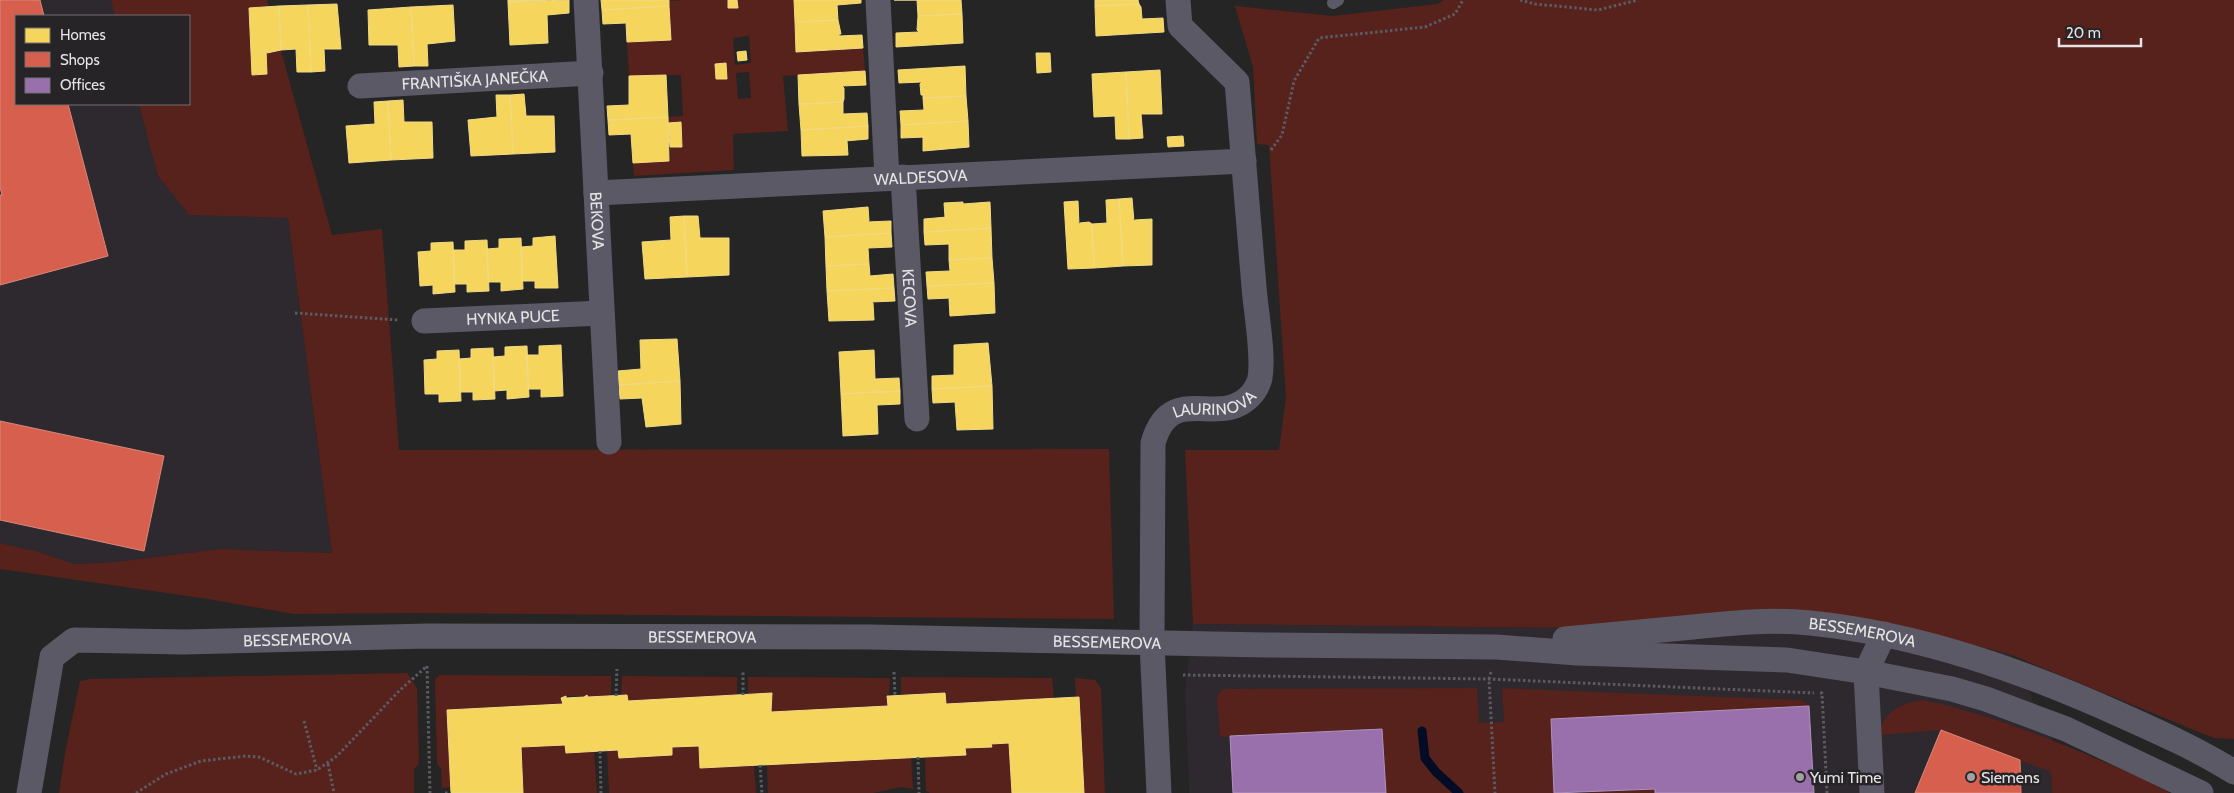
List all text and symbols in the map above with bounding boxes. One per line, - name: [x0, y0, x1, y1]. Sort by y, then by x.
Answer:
- legend: [15, 15, 190, 105]
- scale bar: [2059, 15, 2142, 47]
- text: 20 m: [2066, 24, 2101, 42]
- text: Homes: [60, 26, 106, 44]
- text: Shops: [60, 51, 100, 69]
- street label: FRANTIŠKA JANEČKA: [401, 66, 549, 93]
- text: Offices: [60, 76, 105, 94]
- street label: WALDESOVA: [874, 165, 968, 189]
- street label: BEKOVA: [586, 191, 608, 250]
- street label: KECOVA: [899, 268, 921, 328]
- street label: HYNKA PUCE: [466, 305, 560, 329]
- street label: LAURINOVA: [1170, 386, 1260, 421]
- street label: BESSEMEROVA: [1808, 613, 1918, 651]
- street label: BESSEMEROVA: [648, 627, 757, 646]
- street label: BESSEMEROVA: [243, 628, 352, 650]
- street label: BESSEMEROVA: [1053, 631, 1162, 652]
- place label: Yumi Time: [1809, 768, 1881, 787]
- place label: Siemens: [1981, 768, 2040, 787]
- marker: Yumi Time: [1794, 771, 1806, 783]
- marker: Siemens: [1965, 771, 1977, 783]

